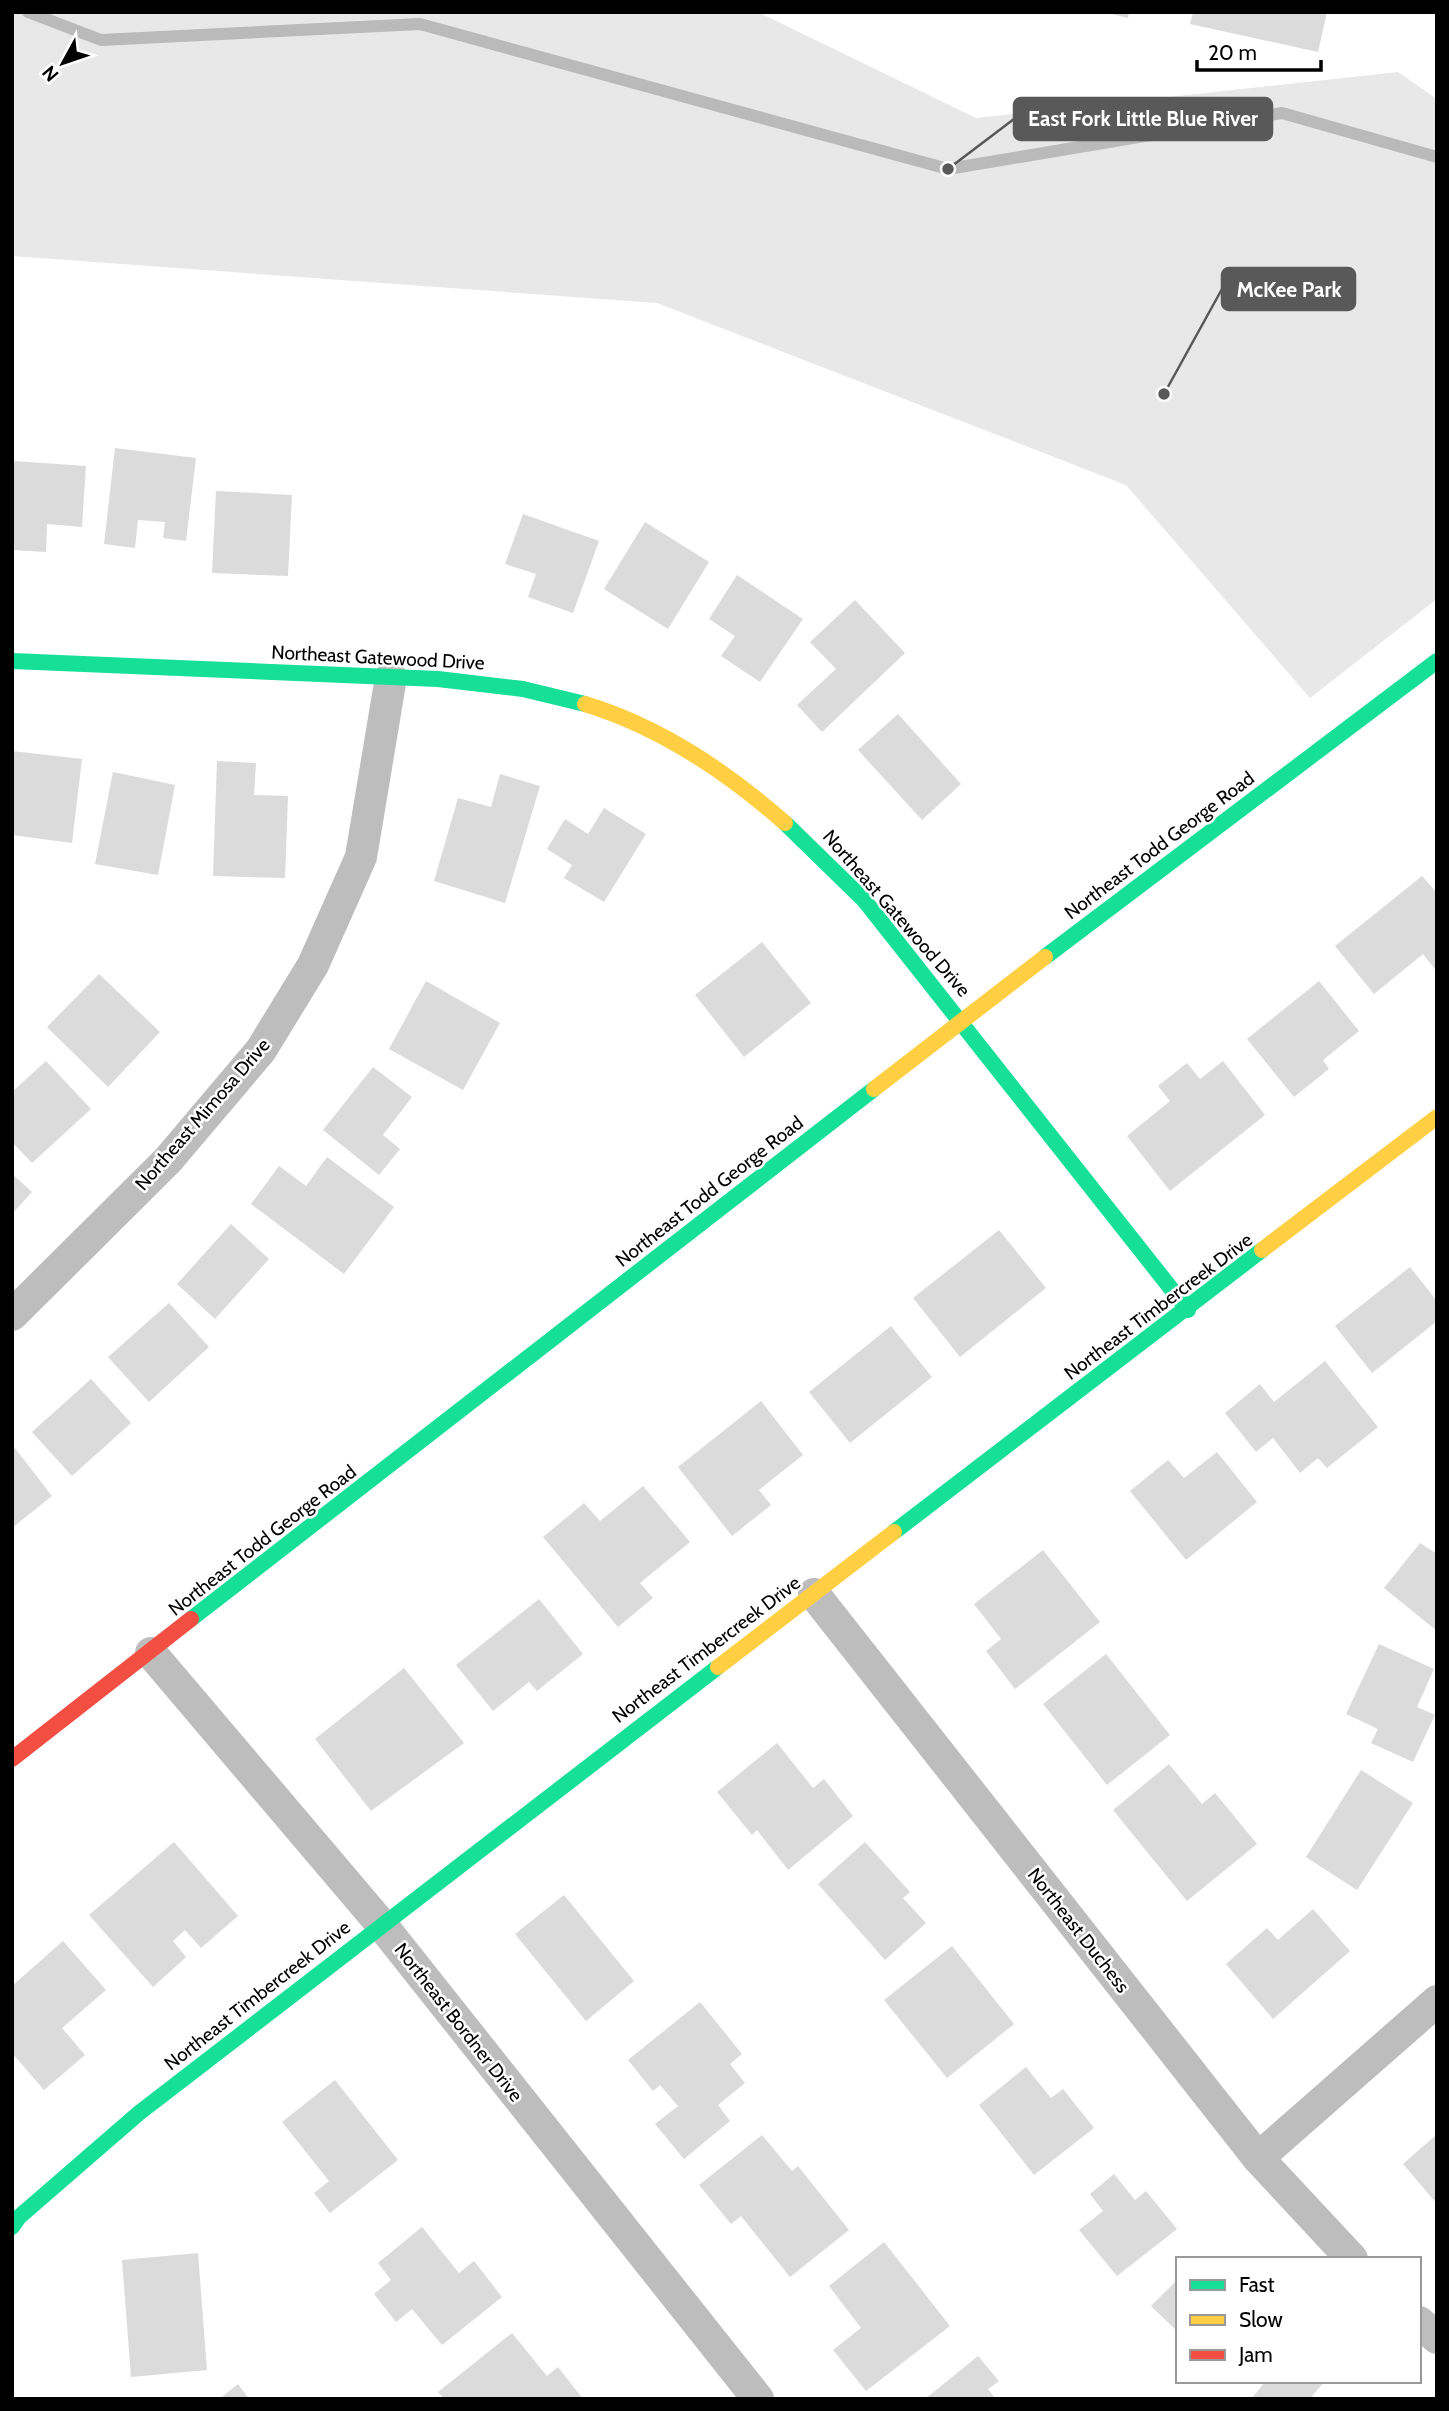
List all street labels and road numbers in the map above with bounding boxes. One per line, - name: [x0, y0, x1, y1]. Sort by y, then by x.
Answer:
- street label: Northeast Gatewood Drive: [271, 640, 485, 675]
- street label: Northeast Todd George Road: [1060, 767, 1259, 924]
- street label: Northeast Gatewood Drive: [818, 825, 975, 1002]
- street label: Northeast Mimosa Drive: [130, 1033, 275, 1195]
- street label: Northeast Todd George Road: [611, 1111, 808, 1272]
- street label: Northeast Timbercreek Drive: [1060, 1228, 1257, 1385]
- street label: Northeast Todd George Road: [164, 1460, 361, 1621]
- street label: Northeast Timbercreek Drive: [608, 1571, 805, 1728]
- street label: Northeast Duchess: [1023, 1863, 1134, 1997]
- street label: Northeast Timbercreek Drive: [160, 1915, 355, 2075]
- street label: Northeast Bordner Drive: [390, 1938, 528, 2106]

